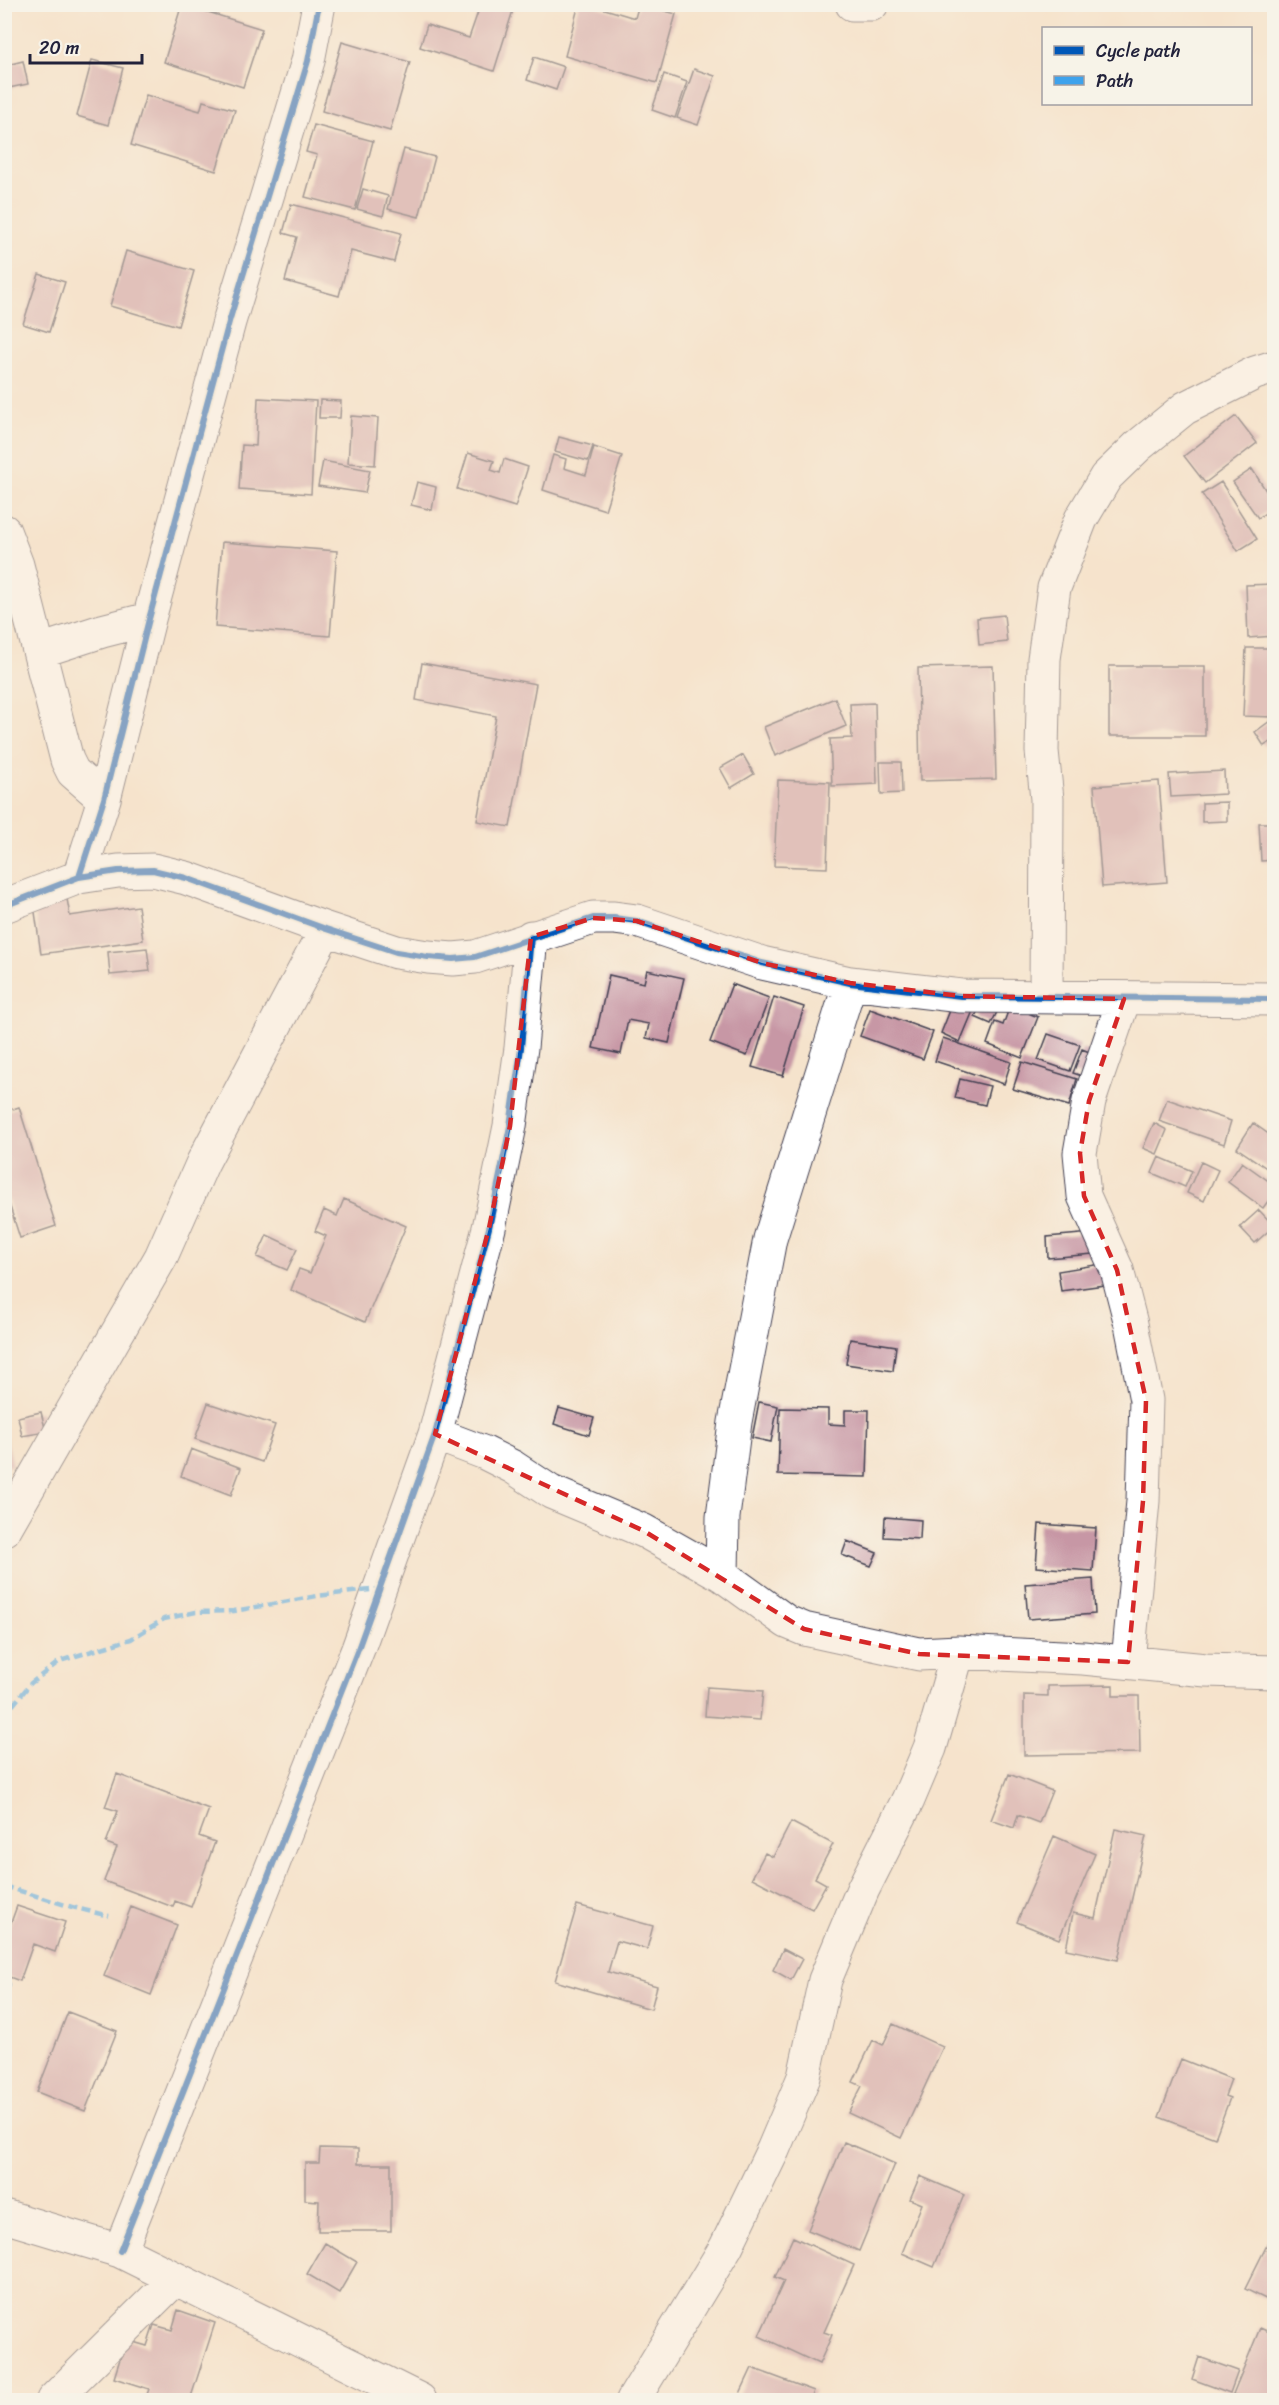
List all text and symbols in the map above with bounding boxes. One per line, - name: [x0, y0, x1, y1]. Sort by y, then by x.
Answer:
- scale bar: [30, 27, 142, 65]
- legend: [1042, 27, 1252, 105]
- text: 20 m: [39, 32, 79, 64]
- text: Cycle path: [1096, 35, 1180, 67]
- text: Path: [1096, 65, 1133, 97]

